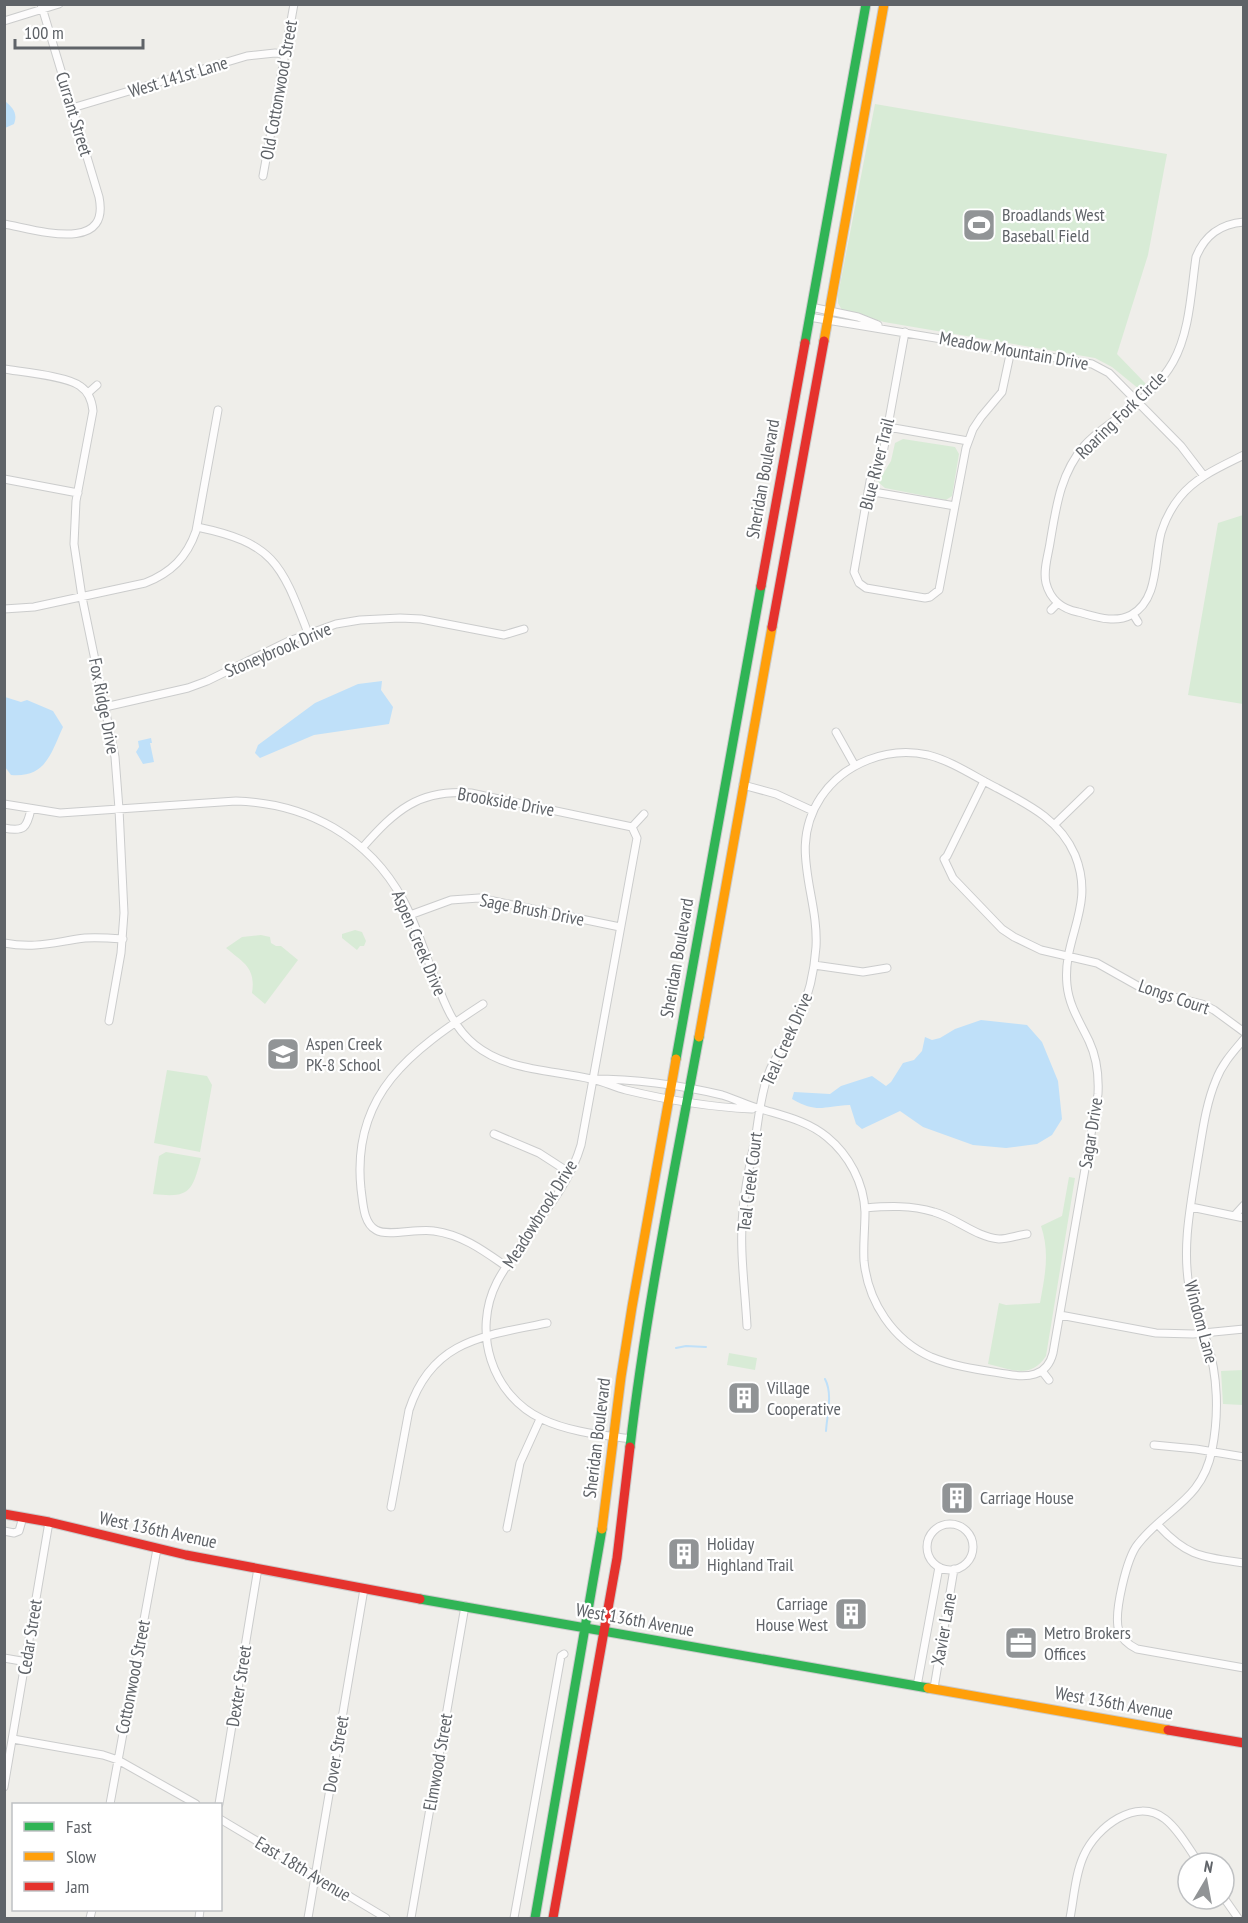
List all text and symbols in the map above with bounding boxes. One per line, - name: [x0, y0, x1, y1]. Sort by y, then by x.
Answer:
- scale bar: [15, 12, 142, 50]
- street label: Old Cottonwood Street: [255, 18, 302, 162]
- text: 100 m: [24, 21, 64, 44]
- street label: West 141st Lane: [125, 51, 230, 103]
- street label: Currant Street: [51, 69, 98, 159]
- place label: Broadlands West Baseball Field: [1002, 203, 1105, 247]
- sports icon: Broadlands West Baseball Field: [961, 207, 997, 243]
- street label: Meadow Mountain Drive: [938, 326, 1090, 375]
- street label: Roaring Fork Circle: [1071, 366, 1171, 464]
- street label: Blue River Trail: [854, 415, 899, 512]
- street label: Sheridan Boulevard: [741, 417, 784, 540]
- street label: Stoneybrook Drive: [221, 617, 335, 682]
- street label: Fox Ridge Drive: [84, 656, 125, 756]
- street label: Brookside Drive: [456, 782, 556, 821]
- street label: Aspen Creek Drive: [387, 887, 452, 999]
- street label: Sage Brush Drive: [478, 888, 586, 931]
- street label: Sheridan Boulevard: [655, 896, 698, 1019]
- street label: Longs Court: [1136, 974, 1213, 1019]
- street label: Teal Creek Drive: [756, 989, 817, 1089]
- place label: Aspen Creek PK-8 School: [306, 1032, 382, 1076]
- school or university icon: Aspen Creek PK-8 School: [265, 1036, 301, 1072]
- street label: Sagar Drive: [1074, 1096, 1107, 1170]
- street label: Teal Creek Court: [732, 1131, 767, 1233]
- street label: Meadowbrook Drive: [497, 1155, 582, 1272]
- street label: Windom Lane: [1179, 1278, 1224, 1366]
- place label: Village Cooperative: [766, 1376, 841, 1420]
- street label: Sheridan Boulevard: [578, 1377, 615, 1499]
- building icon: Village Cooperative: [726, 1380, 762, 1416]
- building icon: Carriage House: [939, 1480, 975, 1516]
- place label: Carriage House: [980, 1486, 1074, 1509]
- street label: West 136th Avenue: [97, 1506, 219, 1553]
- place label: Holiday Highland Trail: [707, 1532, 794, 1576]
- building icon: Holiday Highland Trail: [666, 1536, 702, 1572]
- street label: Xavier Lane: [926, 1591, 961, 1667]
- place label: Carriage House West: [756, 1592, 828, 1636]
- building icon: Carriage House West: [833, 1596, 869, 1632]
- street label: Cedar Street: [12, 1597, 47, 1676]
- street label: West 136th Avenue: [574, 1598, 696, 1641]
- street label: Cottonwood Street: [110, 1618, 155, 1736]
- place label: Metro Brokers Offices: [1044, 1621, 1131, 1665]
- office icon: Metro Brokers Offices: [1003, 1625, 1039, 1661]
- street label: Dexter Street: [221, 1643, 256, 1728]
- street label: West 136th Avenue: [1053, 1681, 1175, 1724]
- street label: Elmwood Street: [418, 1711, 457, 1812]
- street label: Dover Street: [317, 1714, 354, 1794]
- legend: [12, 1803, 222, 1911]
- text: Fast: [66, 1815, 92, 1838]
- street label: East 18th Avenue: [251, 1831, 355, 1906]
- text: Slow: [66, 1845, 97, 1868]
- north arrow: [1176, 1851, 1236, 1911]
- text: N: [1203, 1856, 1215, 1877]
- text: Jam: [65, 1875, 89, 1898]

